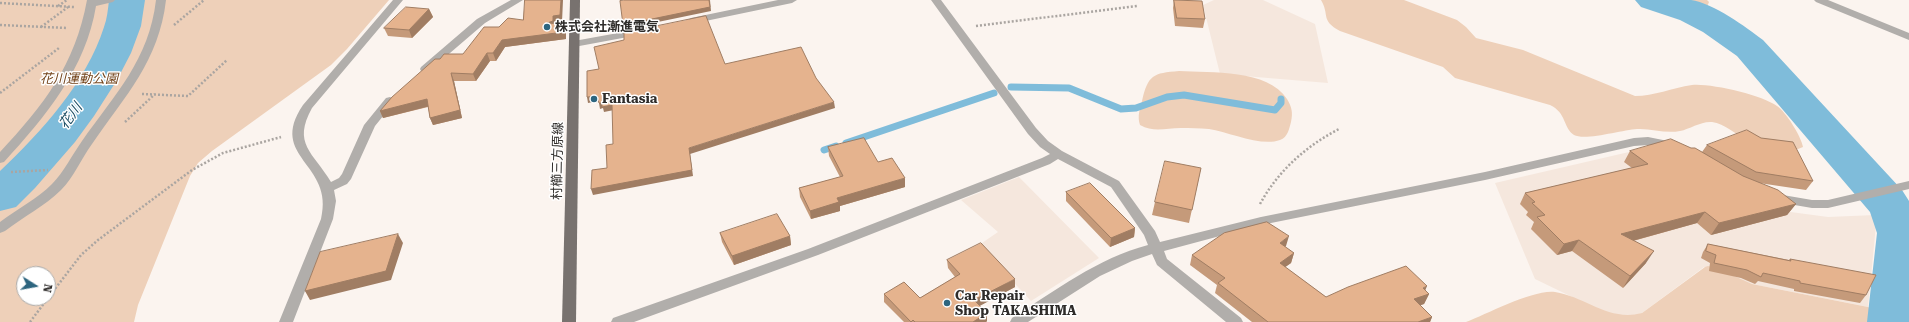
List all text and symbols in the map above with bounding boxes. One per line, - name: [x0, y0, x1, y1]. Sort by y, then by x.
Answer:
- place label: 株式会社漸進電気: [555, 19, 659, 35]
- marker: 株式会社漸進電気: [542, 22, 552, 32]
- park label: 花川運動公園: [40, 71, 118, 87]
- place label: Fantasia: [602, 91, 657, 107]
- marker: Fantasia: [589, 94, 599, 104]
- water label: 花川: [56, 100, 86, 132]
- street label: 村櫛三方原線: [550, 122, 566, 200]
- north arrow: [16, 266, 56, 306]
- text: N: [40, 283, 54, 294]
- place label: Car Repair Shop TAKASHIMA: [955, 288, 1076, 319]
- marker: Car Repair Shop TAKASHIMA: [942, 298, 952, 308]

